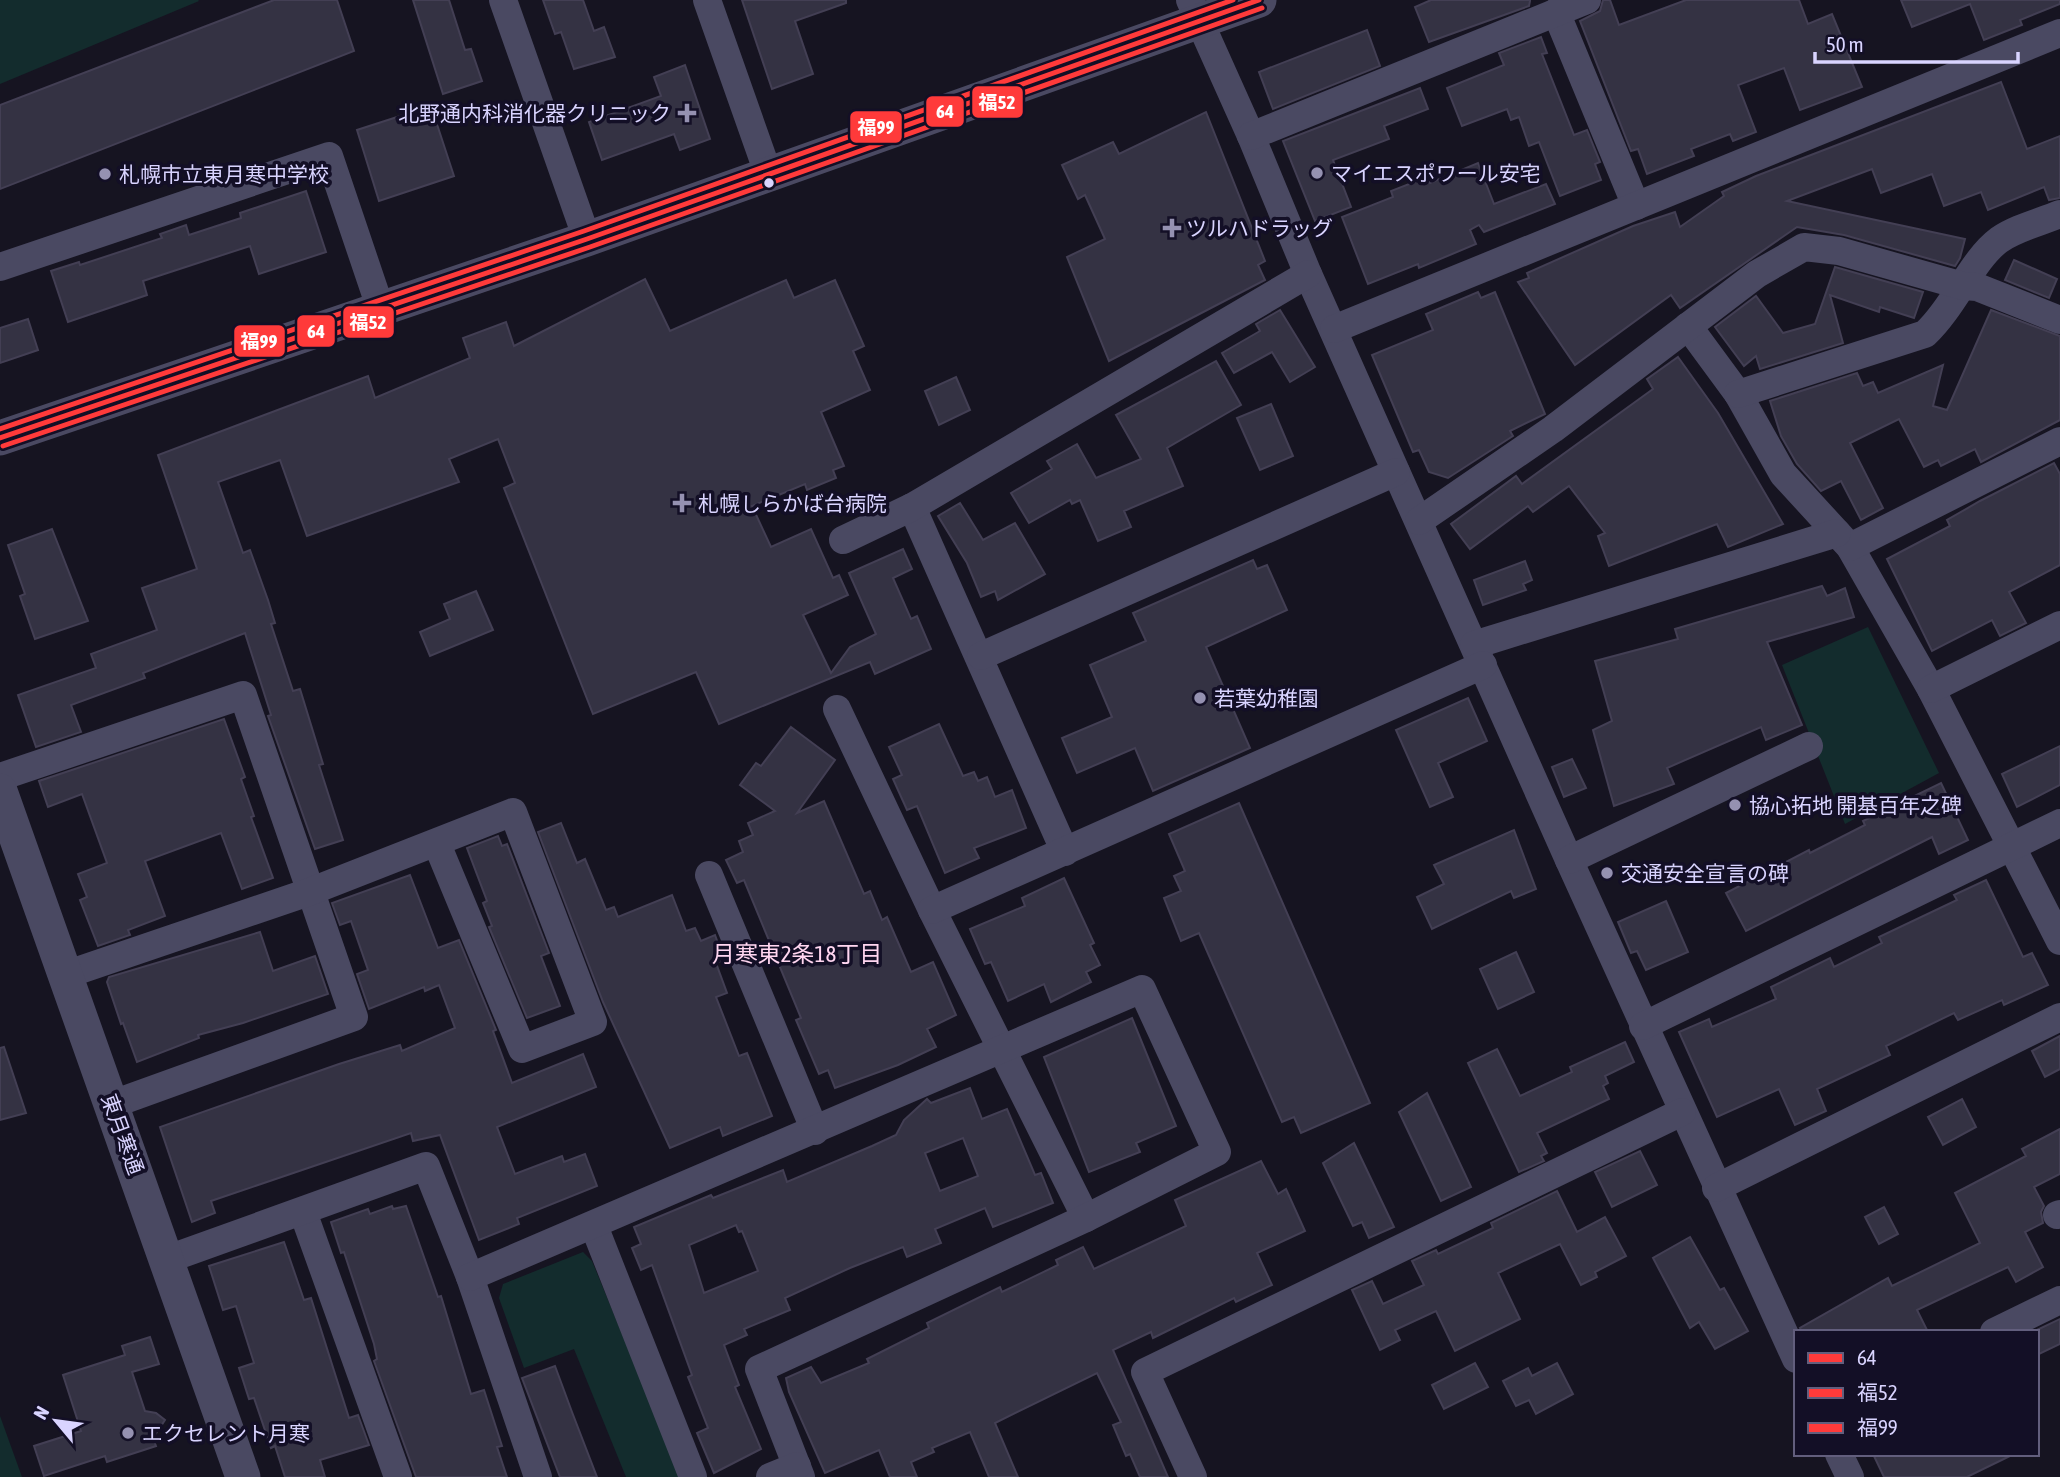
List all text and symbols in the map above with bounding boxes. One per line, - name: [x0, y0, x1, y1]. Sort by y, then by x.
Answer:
- scale bar: [1815, 21, 2018, 65]
- text: 50 m: [1826, 32, 1864, 56]
- line badge: 福52: [971, 85, 1024, 119]
- text: 福52: [979, 91, 1015, 113]
- line badge: 64: [925, 95, 965, 128]
- text: 64: [936, 100, 954, 122]
- place label: 北野通内科消化器クリニック: [398, 101, 671, 125]
- marker: 北野通内科消化器クリニック: [677, 103, 697, 123]
- line badge: 福99: [849, 110, 903, 144]
- text: 福99: [858, 116, 894, 138]
- place label: マイエスポワール安宅: [1331, 161, 1541, 185]
- place label: 札幌市立東月寒中学校: [119, 162, 329, 186]
- marker: マイエスポワール安宅: [1309, 165, 1325, 181]
- marker: 札幌市立東月寒中学校: [97, 166, 113, 182]
- unlabelled marker: [762, 176, 776, 190]
- place label: ツルハドラッグ: [1186, 216, 1333, 240]
- marker: ツルハドラッグ: [1164, 220, 1180, 236]
- line badge: 福52: [342, 305, 395, 339]
- text: 福52: [350, 311, 386, 333]
- line badge: 64: [296, 314, 336, 348]
- text: 64: [307, 320, 325, 342]
- line badge: 福99: [233, 324, 286, 358]
- text: 福99: [241, 330, 277, 352]
- place label: 札幌しらかば台病院: [698, 491, 887, 515]
- marker: 札幌しらかば台病院: [672, 493, 692, 513]
- place label: 若葉幼稚園: [1214, 686, 1319, 710]
- marker: 若葉幼稚園: [1192, 690, 1208, 706]
- place label: 協心拓地 開基百年之碑: [1749, 793, 1962, 817]
- marker: 協心拓地 開基百年之碑: [1727, 797, 1743, 813]
- place label: 交通安全宣言の碑: [1621, 861, 1789, 885]
- marker: 交通安全宣言の碑: [1599, 865, 1615, 881]
- district label: 月寒東2条18丁目: [712, 941, 882, 967]
- street label: 東月寒通: [97, 1090, 149, 1178]
- legend: [1794, 1330, 2039, 1456]
- text: 64: [1857, 1345, 1877, 1369]
- text: 福52: [1857, 1380, 1898, 1404]
- north arrow: [21, 1386, 91, 1456]
- text: N: [29, 1403, 53, 1423]
- text: 福99: [1857, 1415, 1898, 1439]
- place label: エクセレント月寒: [142, 1421, 310, 1445]
- marker: エクセレント月寒: [120, 1425, 136, 1441]

